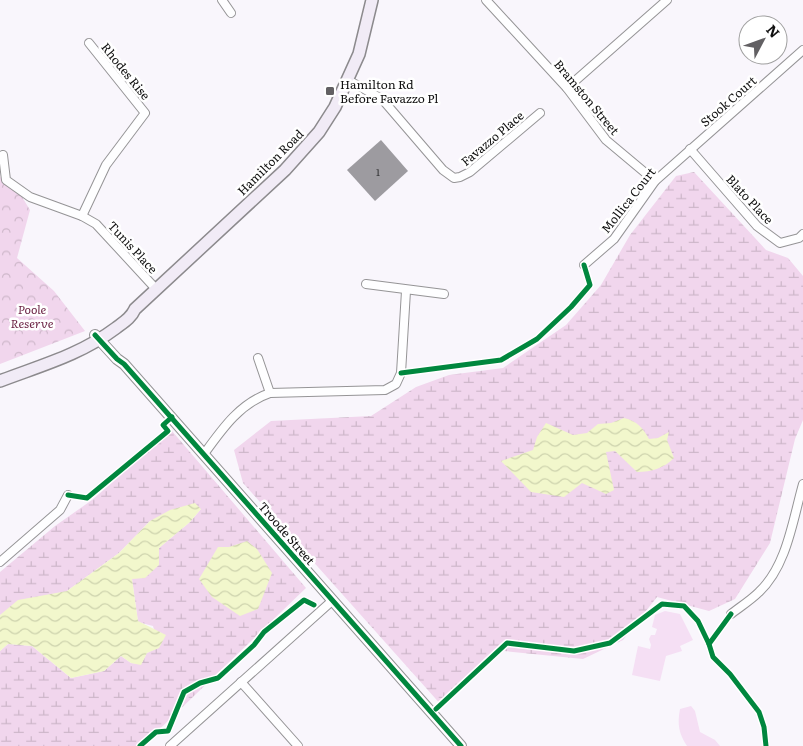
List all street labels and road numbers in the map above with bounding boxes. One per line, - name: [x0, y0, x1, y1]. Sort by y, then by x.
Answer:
- street label: Rhodes Rise: [97, 39, 155, 103]
- street label: Bramston Street: [550, 56, 624, 139]
- street label: Stook Court: [696, 72, 760, 130]
- street label: Favazzo Place: [457, 106, 527, 170]
- street label: Hamilton Road: [233, 124, 308, 199]
- street label: Mollica Court: [597, 163, 660, 237]
- street label: Blato Place: [722, 170, 778, 228]
- street label: Tunis Place: [104, 217, 162, 277]
- street label: Troode Street: [254, 498, 320, 569]

